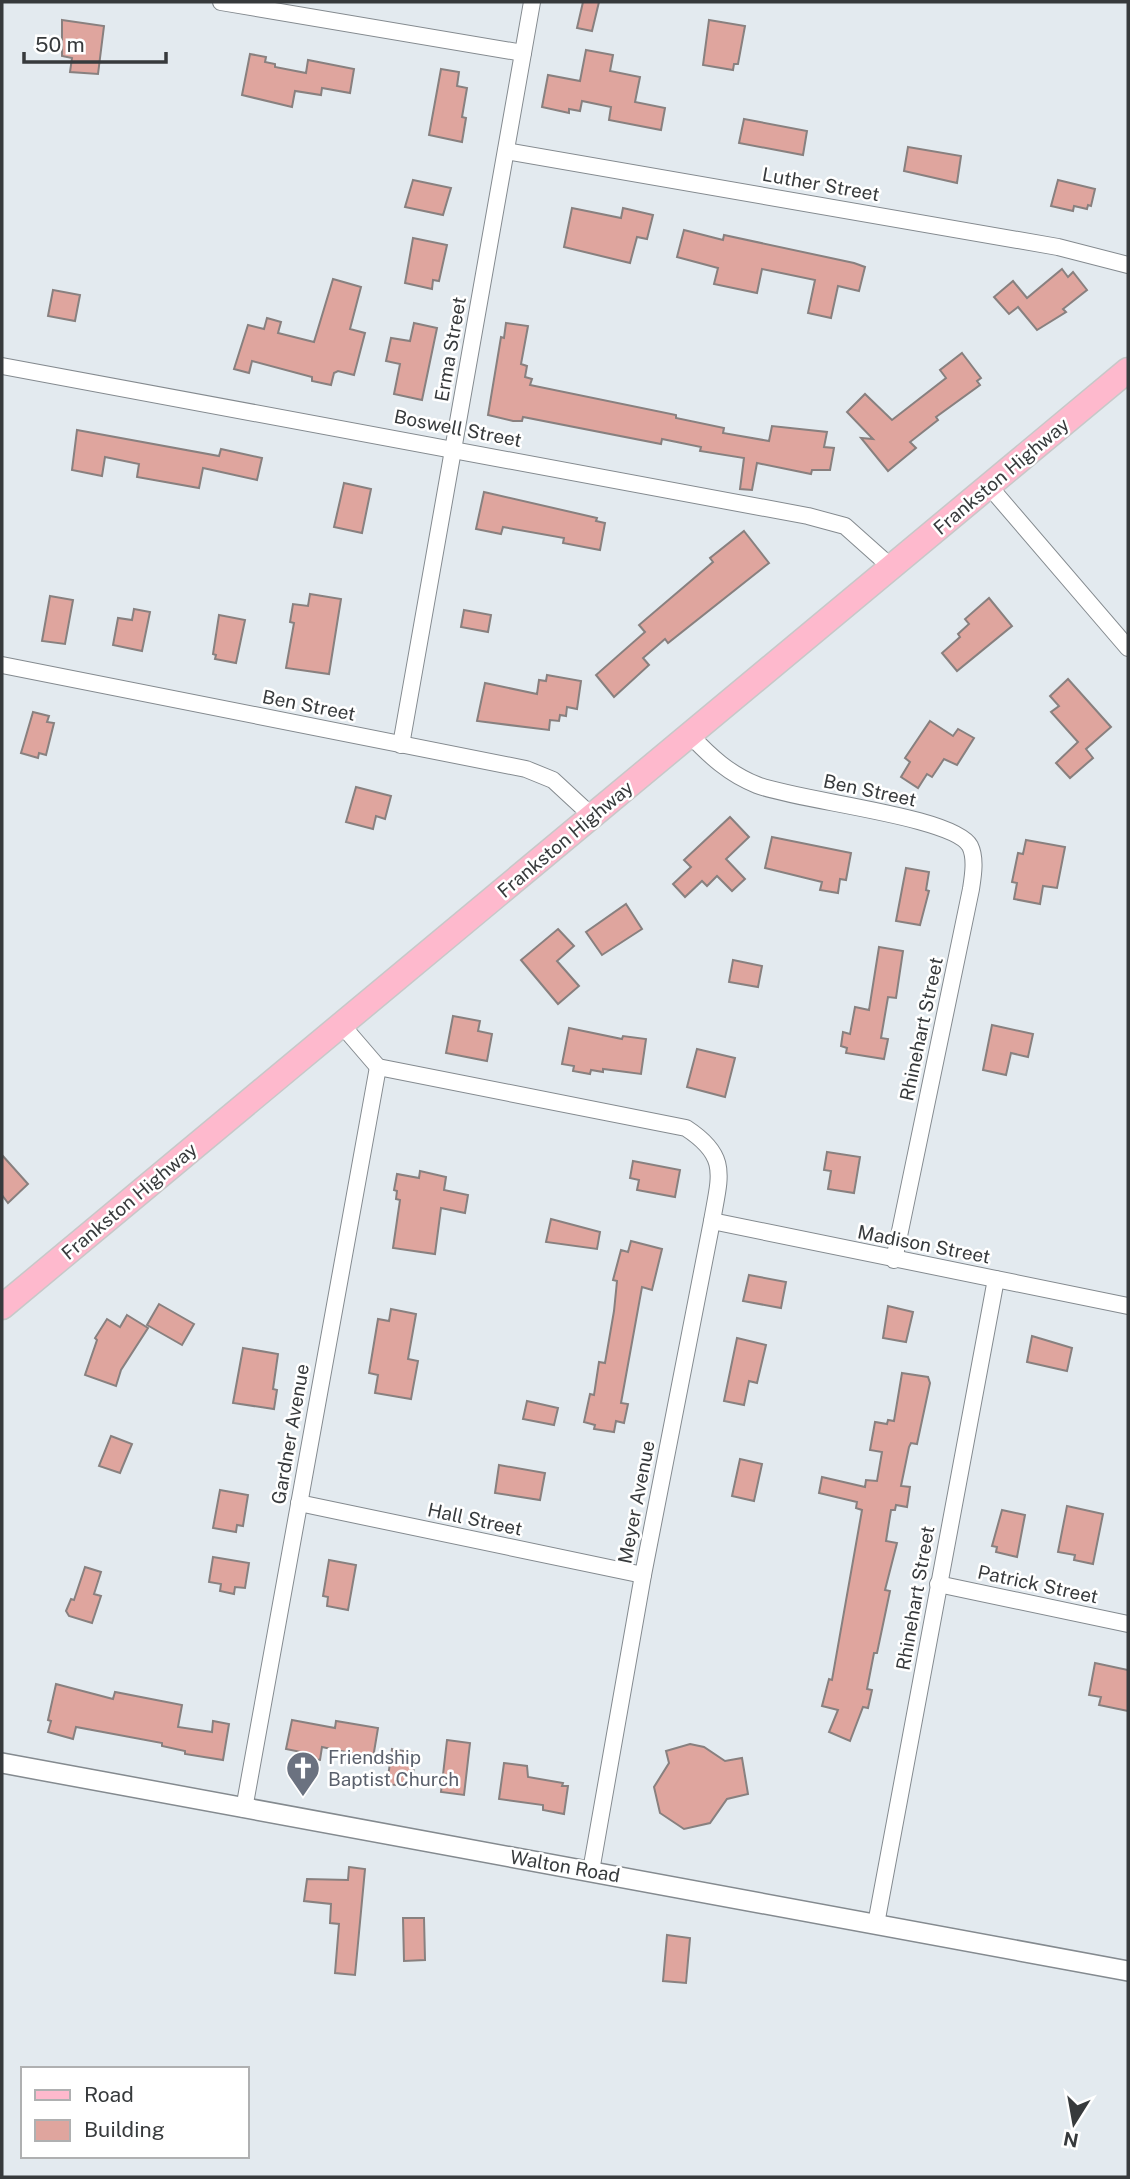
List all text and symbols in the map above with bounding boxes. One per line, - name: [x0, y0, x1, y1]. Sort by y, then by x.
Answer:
- scale bar: [24, 21, 166, 65]
- text: 50 m: [35, 32, 85, 57]
- street label: Luther Street: [761, 163, 881, 205]
- street label: Erma Street: [430, 295, 470, 403]
- street label: Boswell Street: [392, 405, 524, 451]
- street label: Frankston Highway: [929, 413, 1073, 539]
- street label: Ben Street: [260, 685, 358, 725]
- street label: Ben Street: [821, 769, 919, 811]
- street label: Frankston Highway: [493, 776, 637, 902]
- street label: Rhinehart Street: [895, 955, 947, 1103]
- street label: Frankston Highway: [57, 1138, 201, 1264]
- street label: Madison Street: [856, 1220, 992, 1268]
- street label: Gardner Avenue: [267, 1362, 313, 1506]
- street label: Meyer Avenue: [613, 1438, 659, 1566]
- street label: Hall Street: [426, 1498, 524, 1540]
- street label: Rhinehart Street: [891, 1524, 939, 1672]
- street label: Patrick Street: [976, 1561, 1100, 1607]
- place label: Friendship Baptist Church: [328, 1746, 459, 1790]
- church icon: Friendship Baptist Church: [284, 1749, 322, 1798]
- street label: Walton Road: [508, 1846, 622, 1886]
- legend: [21, 2067, 248, 2158]
- text: Road: [84, 2082, 134, 2107]
- north arrow: [1039, 2088, 1109, 2158]
- text: Building: [84, 2117, 165, 2142]
- text: N: [1061, 2127, 1080, 2152]

